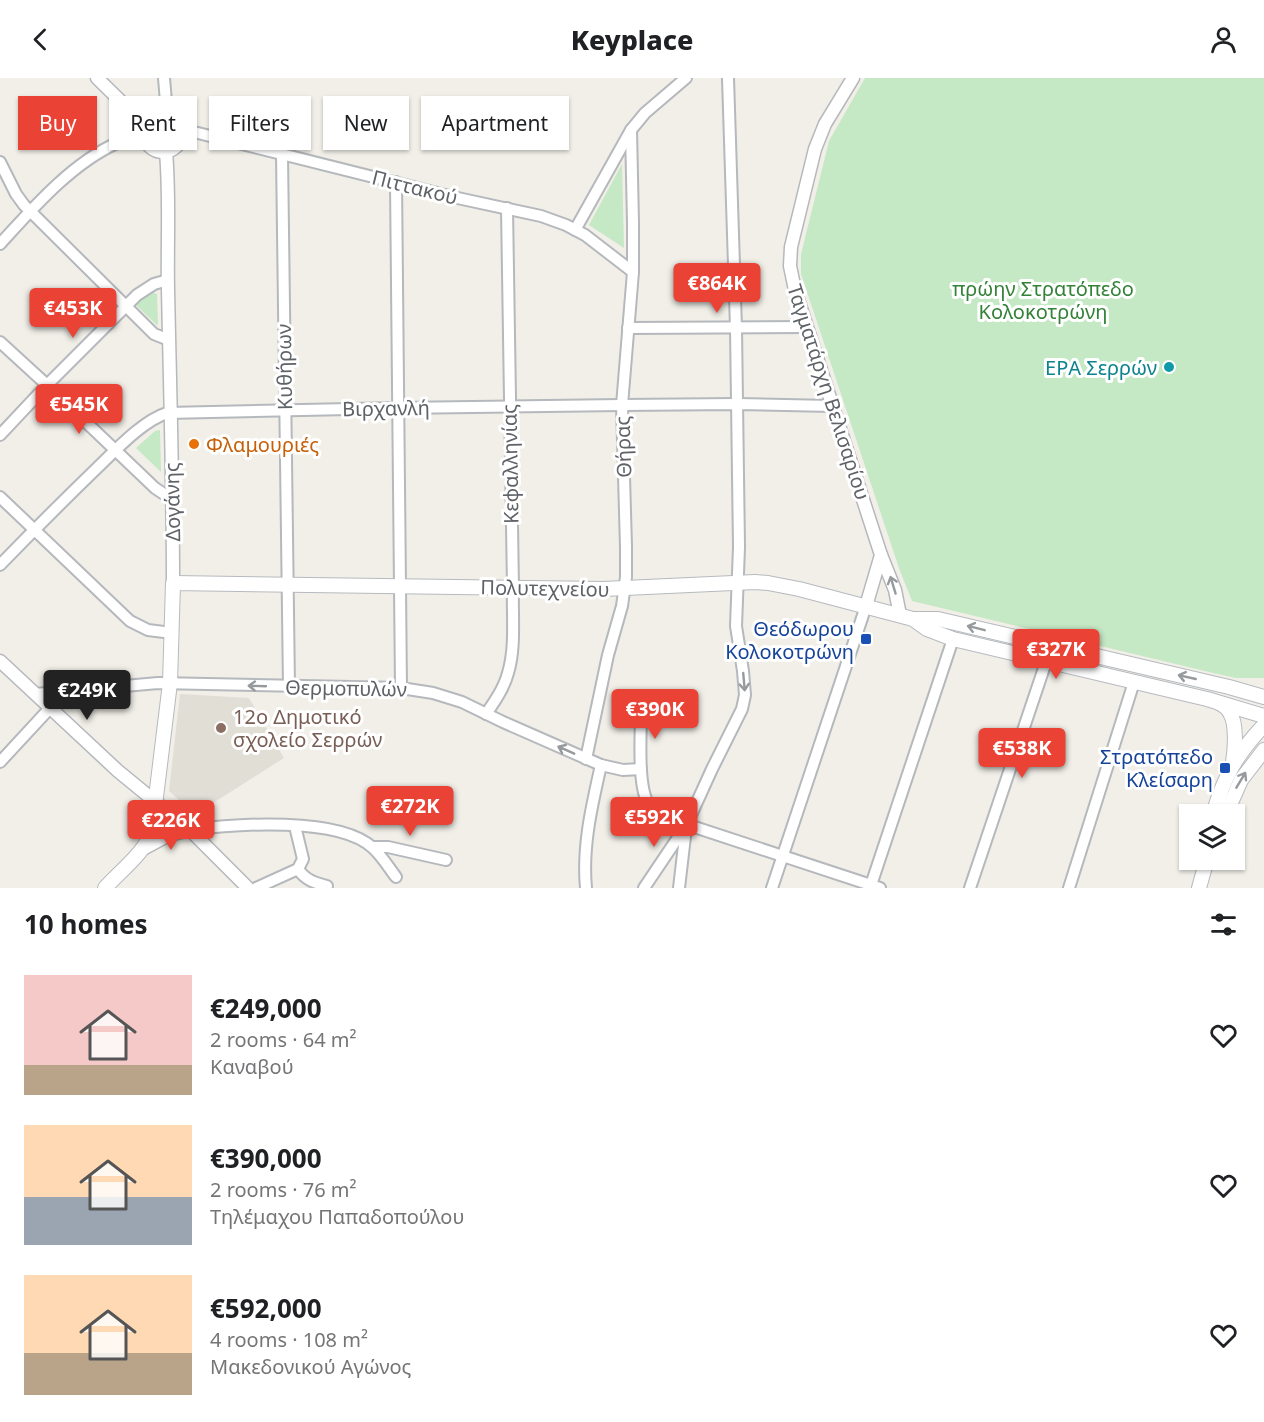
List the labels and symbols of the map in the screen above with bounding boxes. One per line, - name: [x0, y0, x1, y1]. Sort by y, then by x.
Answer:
- street label: Πιττακού: [369, 163, 461, 211]
- pin: €864K: [675, 263, 759, 314]
- park label: πρώην Στρατόπεδο Κολοκοτρώνη: [952, 275, 1134, 325]
- street label: Ταγματάρχη Βελισαρίου: [781, 281, 877, 503]
- pin: €453K: [31, 288, 115, 339]
- street label: Κυθήρων: [270, 324, 298, 410]
- place label: ΕΡΑ Σερρών: [1045, 354, 1157, 381]
- marker: ΕΡΑ Σερρών: [1162, 360, 1176, 374]
- pin: €545K: [37, 384, 121, 435]
- street label: Βιρχανλή: [342, 394, 430, 422]
- street label: Κεφαλληνίας: [495, 404, 525, 524]
- street label: Θήρας: [608, 415, 638, 478]
- place label: Φλαμουριές: [206, 431, 319, 458]
- marker: Φλαμουριές: [187, 437, 201, 451]
- street label: Δογάνης: [158, 462, 186, 542]
- street label: Πολυτεχνείου: [480, 573, 610, 603]
- one-way arrow: [887, 576, 898, 595]
- place label: Θεόδωρου Κολοκοτρώνη: [725, 615, 854, 665]
- one-way arrow: [967, 621, 986, 633]
- pin: €327K: [1014, 629, 1098, 680]
- marker: Θεόδωρου Κολοκοτρώνη: [859, 632, 873, 646]
- pin: €249K: [45, 670, 129, 721]
- one-way arrow: [739, 671, 750, 691]
- one-way arrow: [1178, 671, 1197, 683]
- street label: Θερμοπυλών: [285, 673, 407, 703]
- one-way arrow: [247, 680, 267, 691]
- pin: €390K: [613, 689, 697, 740]
- place label: 12ο Δημοτικό σχολείο Σερρών: [233, 703, 382, 753]
- marker: 12ο Δημοτικό σχολείο Σερρών: [214, 721, 228, 735]
- pin: €538K: [980, 728, 1064, 779]
- one-way arrow: [557, 743, 575, 755]
- place label: Στρατόπεδο Κλείσαρη: [1100, 743, 1213, 793]
- marker: Στρατόπεδο Κλείσαρη: [1218, 761, 1232, 775]
- one-way arrow: [1236, 772, 1248, 789]
- pin: €272K: [368, 786, 452, 837]
- pin: €592K: [612, 797, 696, 848]
- pin: €226K: [129, 800, 213, 851]

